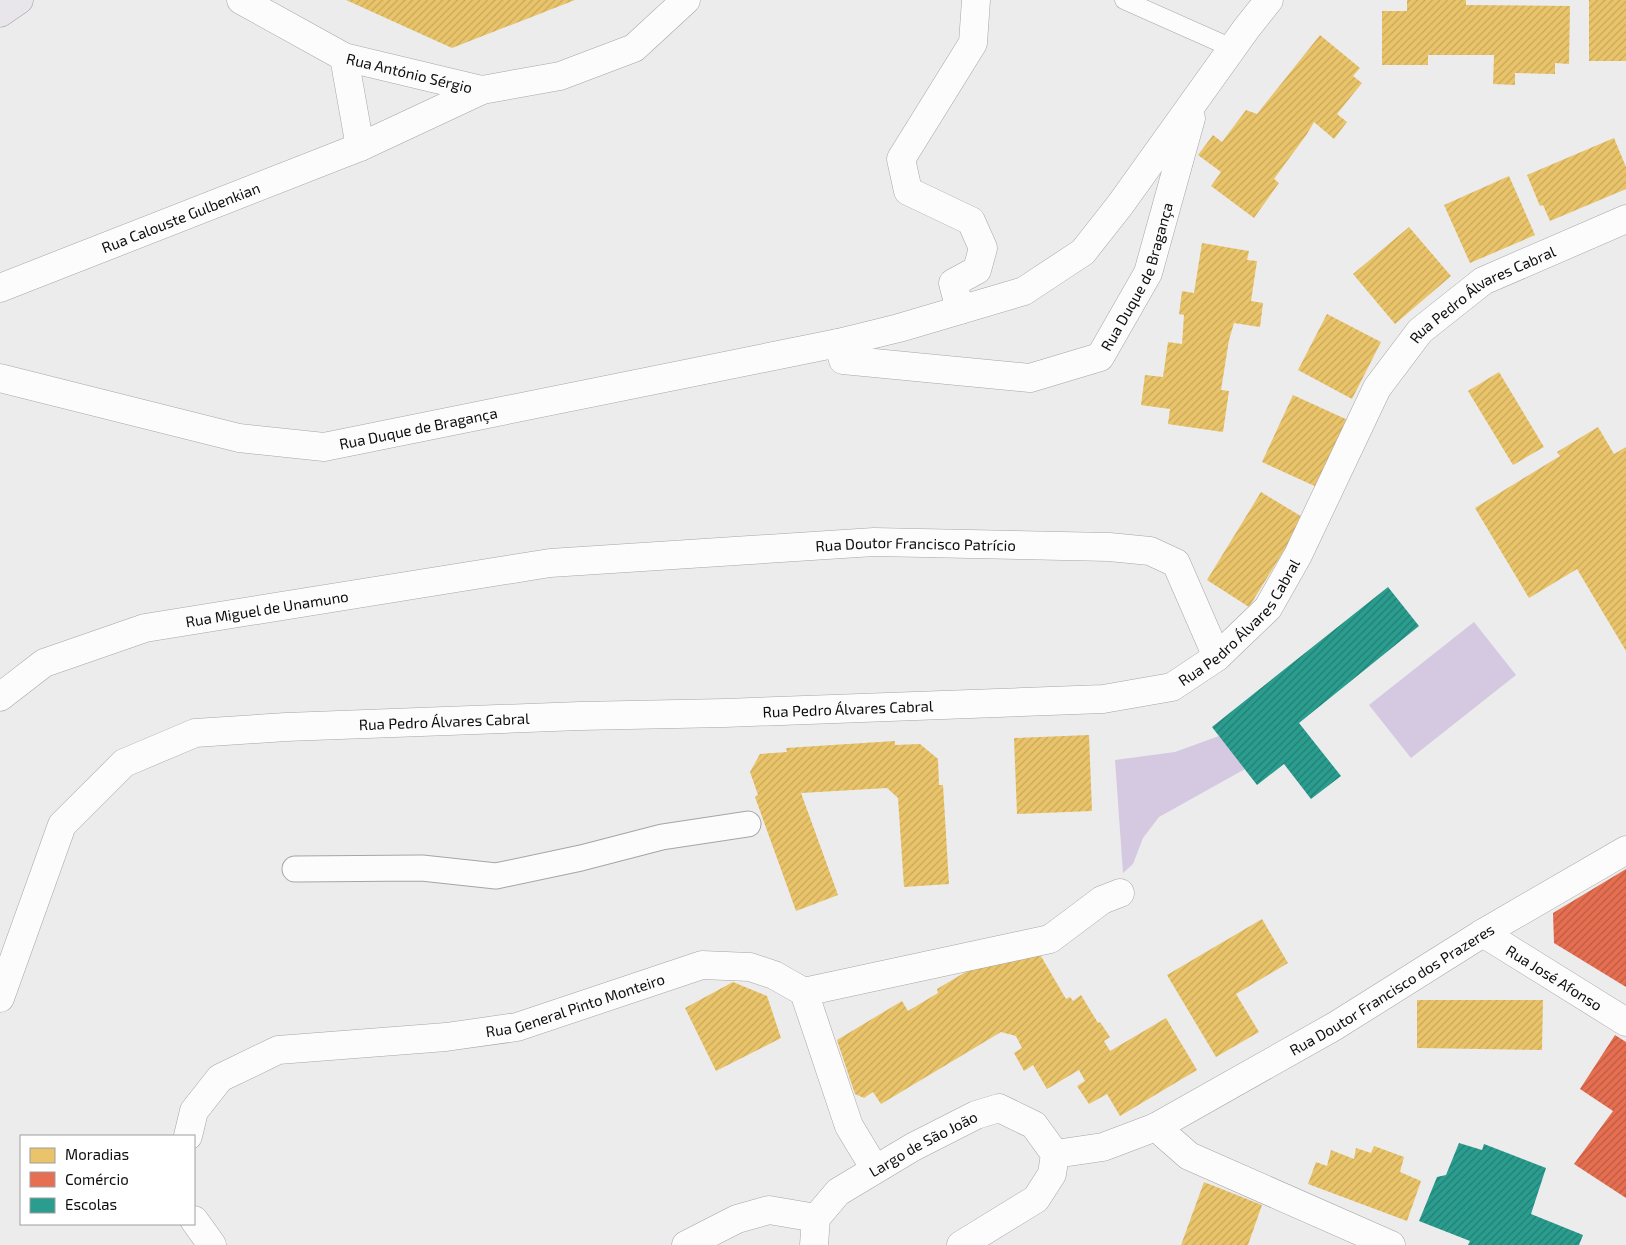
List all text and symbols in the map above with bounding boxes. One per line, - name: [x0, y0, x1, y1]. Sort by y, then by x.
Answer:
- street label: Rua António Sérgio: [345, 49, 474, 96]
- street label: Rua Calouste Gulbenkian: [99, 178, 262, 256]
- street label: Rua Duque de Bragança: [1097, 200, 1176, 354]
- street label: Rua Pedro Álvares Cabral: [1405, 242, 1559, 346]
- street label: Rua Duque de Bragança: [338, 403, 499, 453]
- street label: Rua Doutor Francisco Patrício: [815, 533, 1016, 555]
- street label: Rua Pedro Álvares Cabral: [1175, 555, 1303, 689]
- street label: Rua Miguel de Unamuno: [184, 586, 350, 630]
- street label: Rua Pedro Álvares Cabral: [762, 696, 934, 721]
- street label: Rua Pedro Álvares Cabral: [358, 709, 530, 733]
- street label: Rua Doutor Francisco dos Prazeres: [1286, 920, 1497, 1059]
- street label: Rua José Afonso: [1503, 941, 1606, 1014]
- street label: Rua General Pinto Monteiro: [484, 969, 667, 1040]
- street label: Largo de São João: [865, 1107, 980, 1180]
- legend: [20, 1135, 195, 1225]
- text: Moradias: [65, 1145, 129, 1163]
- text: Comércio: [65, 1170, 129, 1188]
- text: Escolas: [65, 1195, 117, 1213]

